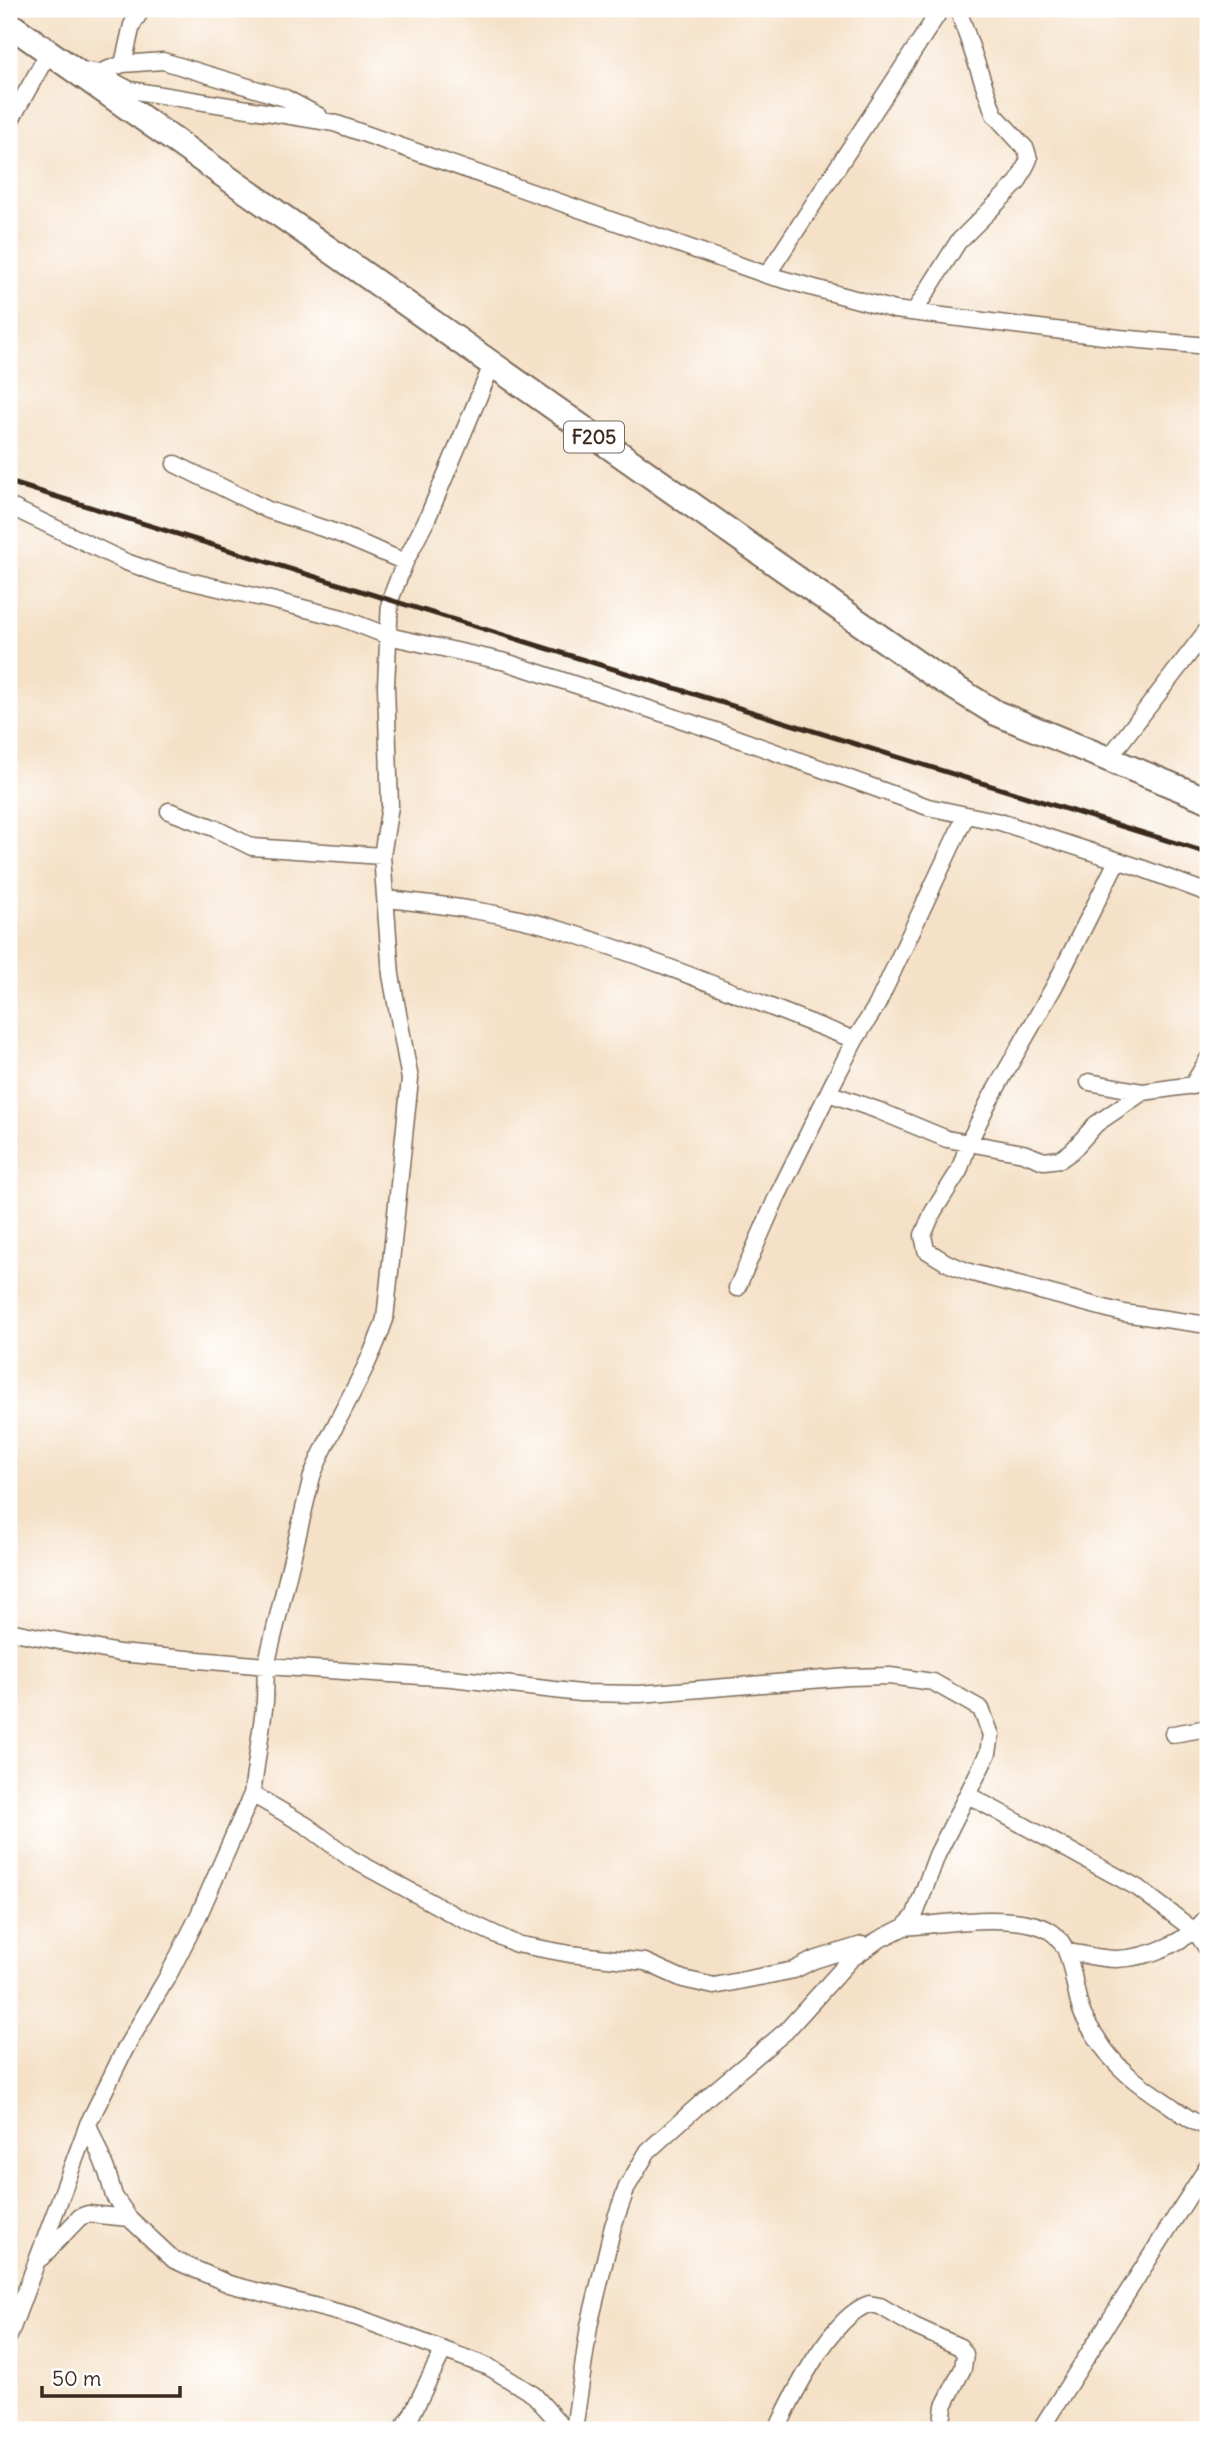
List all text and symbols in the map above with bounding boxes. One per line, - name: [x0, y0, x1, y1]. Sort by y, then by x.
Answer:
- road number: F205: [564, 422, 624, 452]
- scale bar: [42, 2355, 180, 2399]
- text: 50 m: [52, 2365, 101, 2392]

